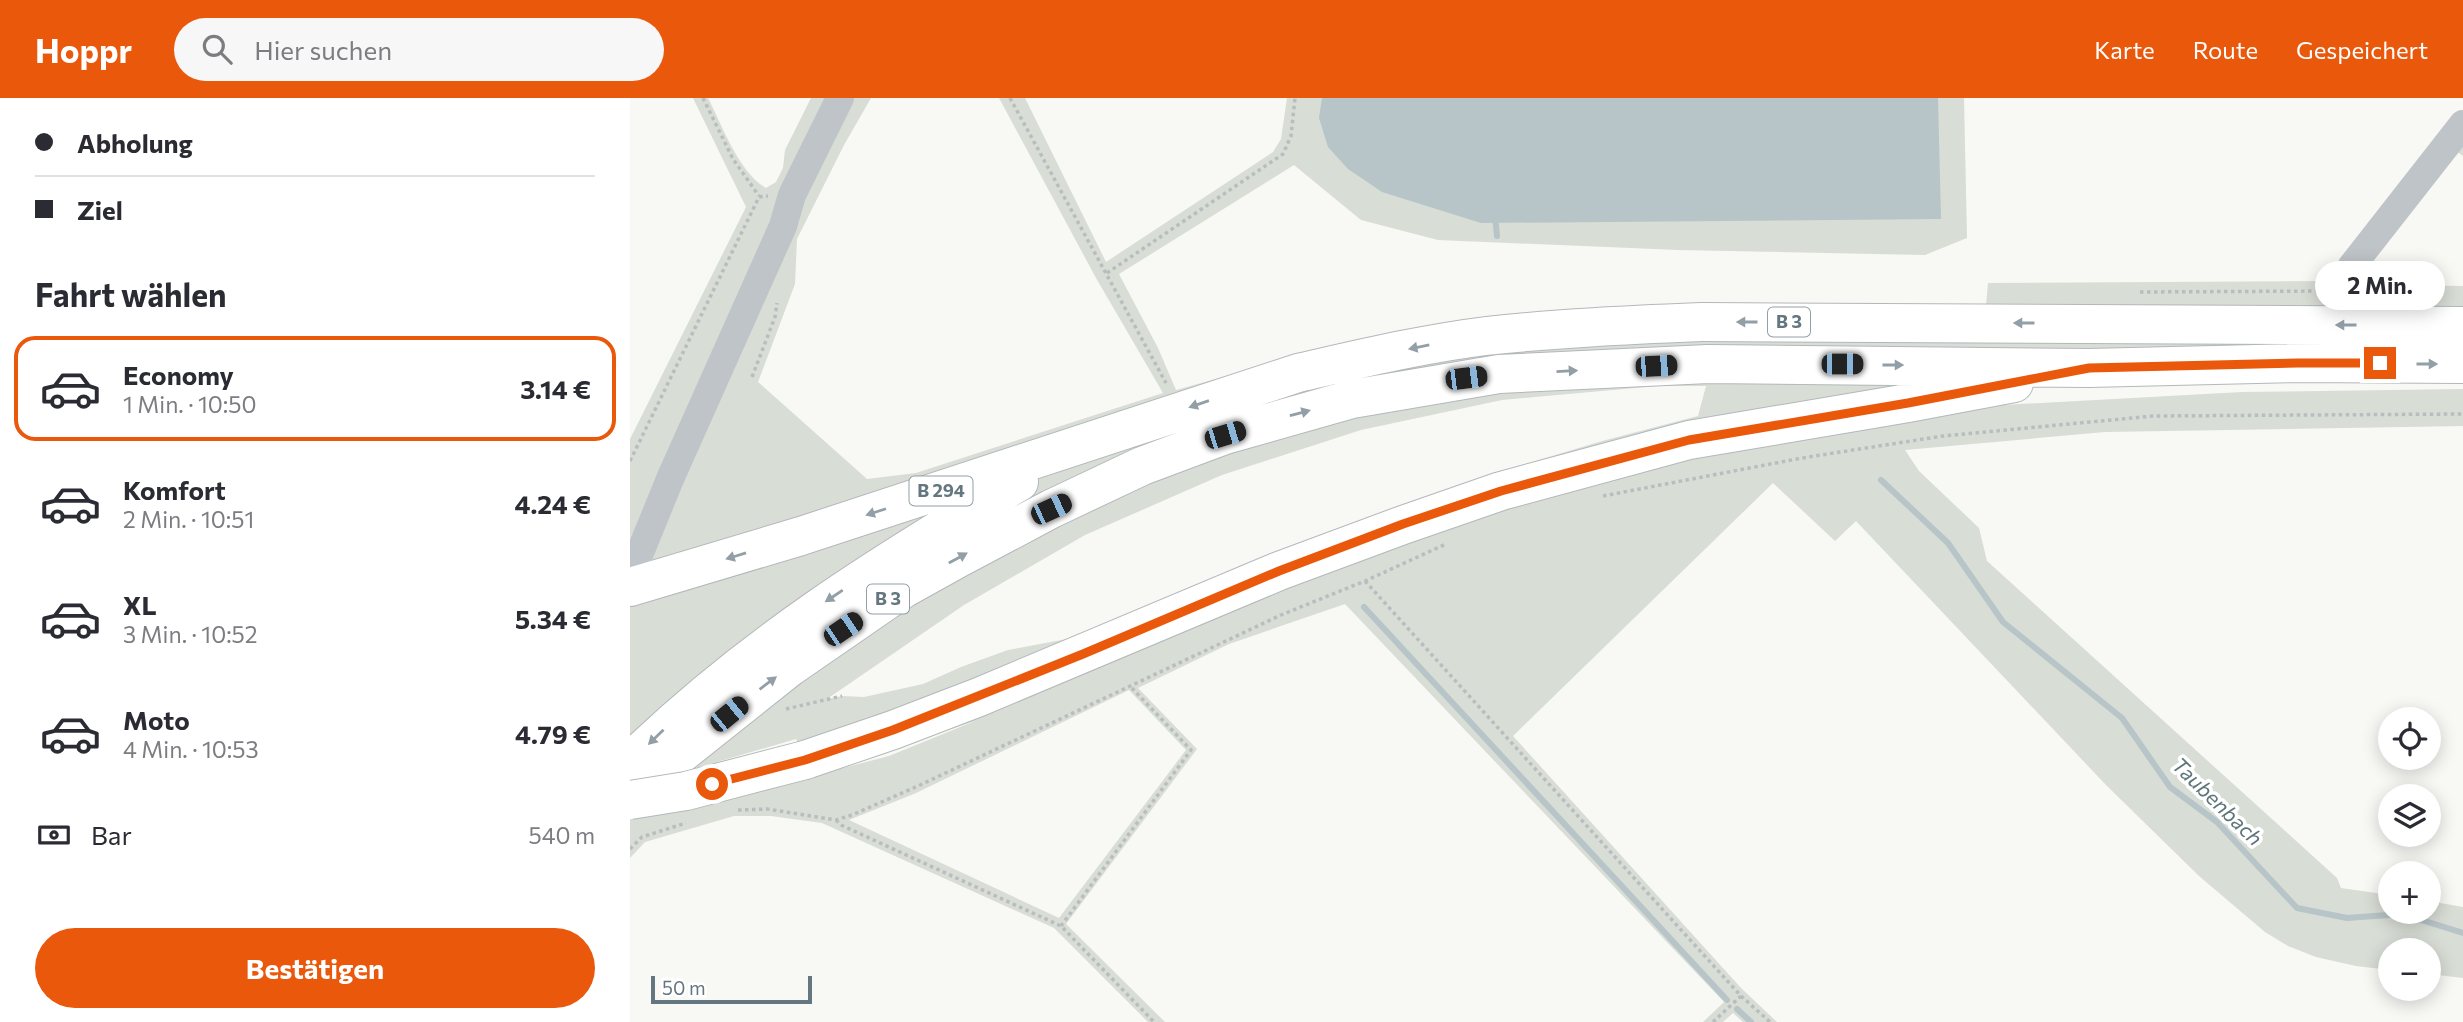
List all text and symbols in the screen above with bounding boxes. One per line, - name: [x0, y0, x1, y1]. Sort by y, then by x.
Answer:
- search box: [174, 18, 664, 81]
- text: Hoppr: [35, 29, 132, 70]
- icon: search: [198, 30, 236, 68]
- text: Hier suchen: [254, 34, 392, 65]
- text: Karte: [2094, 35, 2155, 64]
- text: Route: [2193, 35, 2258, 64]
- text: Gespeichert: [2296, 35, 2428, 64]
- text: Abholung: [77, 127, 193, 158]
- text: Ziel: [77, 194, 123, 225]
- callout: 2 Min.: [2315, 261, 2445, 310]
- text: 2 Min.: [2347, 271, 2413, 299]
- text: Fahrt wählen: [35, 274, 227, 314]
- road number: B 3: [1768, 308, 1810, 336]
- one-way arrow: [1736, 316, 1758, 328]
- one-way arrow: [2012, 317, 2034, 329]
- one-way arrow: [2335, 319, 2357, 331]
- one-way arrow: [1408, 342, 1430, 353]
- route end: [2364, 347, 2396, 379]
- car: [1635, 354, 1678, 378]
- car: [1822, 354, 1864, 375]
- icon: car: [39, 357, 102, 420]
- one-way arrow: [2416, 358, 2438, 370]
- text: Economy: [123, 359, 234, 390]
- one-way arrow: [1882, 359, 1904, 371]
- car: [1444, 365, 1489, 391]
- one-way arrow: [1557, 365, 1579, 376]
- text: 3.14 €: [520, 373, 591, 404]
- text: 1 Min. · 10:50: [123, 390, 257, 418]
- one-way arrow: [1188, 399, 1209, 410]
- one-way arrow: [1289, 407, 1311, 418]
- car: [1202, 419, 1249, 451]
- icon: car: [39, 472, 102, 535]
- text: Komfort: [123, 474, 226, 505]
- road number: B 294: [910, 477, 972, 506]
- text: 4.24 €: [515, 488, 591, 519]
- car: [1028, 491, 1075, 527]
- text: 2 Min. · 10:51: [123, 505, 254, 533]
- one-way arrow: [865, 507, 886, 518]
- one-way arrow: [725, 551, 746, 561]
- one-way arrow: [948, 552, 968, 564]
- road number: B 3: [867, 584, 909, 614]
- icon: car: [39, 587, 102, 650]
- text: XL: [123, 589, 157, 620]
- one-way arrow: [824, 589, 844, 602]
- text: 5.34 €: [515, 603, 591, 634]
- car: [820, 609, 867, 649]
- text: 3 Min. · 10:52: [123, 620, 258, 648]
- one-way arrow: [759, 676, 778, 690]
- car: [707, 693, 752, 735]
- icon: car: [39, 702, 102, 765]
- text: Moto: [123, 704, 190, 735]
- map controls: [2378, 707, 2441, 1001]
- button: locate: [2378, 707, 2441, 770]
- text: 4.79 €: [515, 718, 591, 749]
- one-way arrow: [648, 728, 665, 744]
- text: 4 Min. · 10:53: [123, 735, 259, 763]
- water label: Taubenbach: [2168, 752, 2268, 850]
- route start: [696, 768, 728, 800]
- button: layers: [2378, 784, 2441, 847]
- icon: cash: [35, 816, 73, 854]
- text: Bar: [91, 819, 132, 850]
- text: 540 m: [529, 821, 595, 849]
- button: +: [2378, 861, 2441, 924]
- button: Bestätigen: [35, 928, 595, 1008]
- button: −: [2378, 938, 2441, 1001]
- scale bar: [651, 973, 812, 1005]
- text: 50 m: [662, 976, 706, 999]

